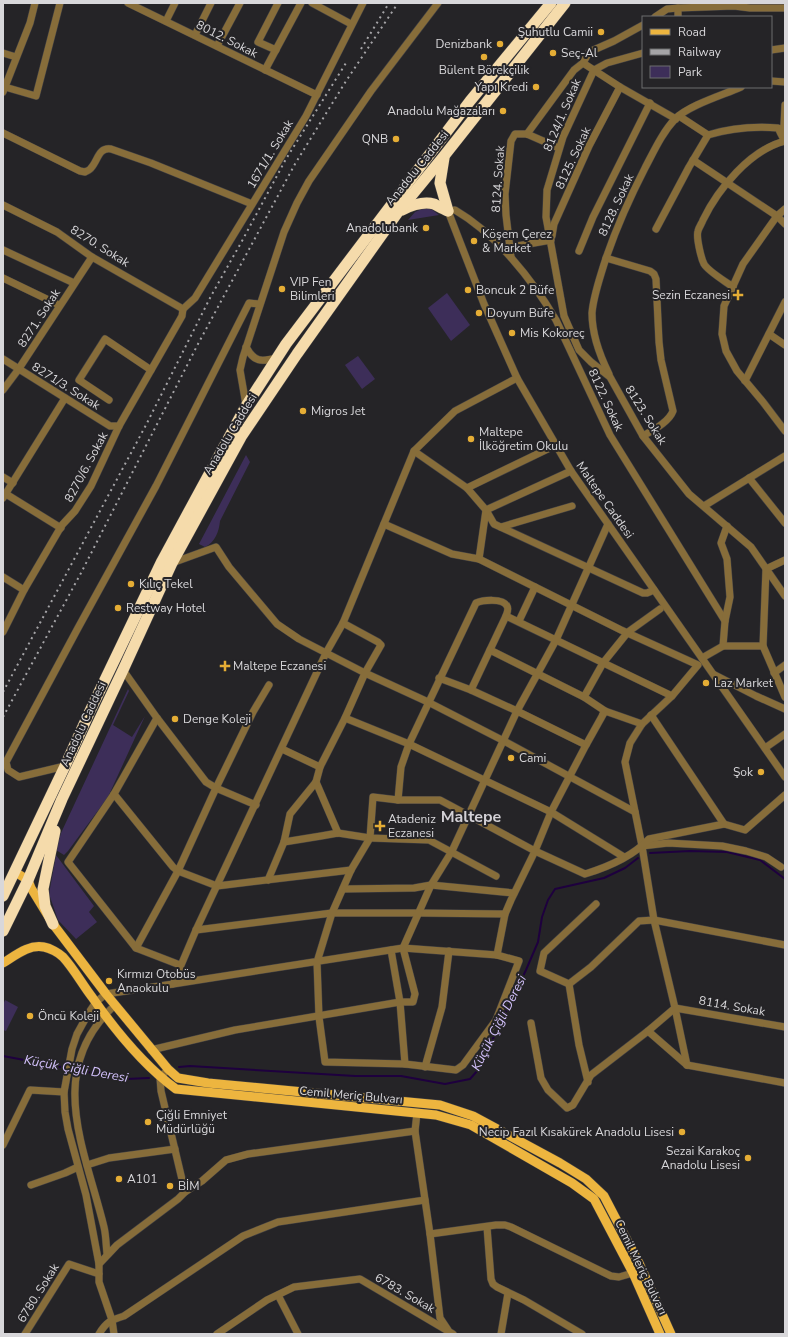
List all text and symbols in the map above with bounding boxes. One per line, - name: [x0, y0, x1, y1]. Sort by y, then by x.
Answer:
- legend: [642, 16, 772, 88]
- street label: 8012. Sokak: [194, 17, 261, 62]
- place label: Şuhutlu Camii: [518, 24, 593, 40]
- text: Road: [678, 24, 706, 40]
- marker: Şuhutlu Camii: [596, 27, 606, 37]
- place label: Denizbank: [435, 36, 493, 52]
- marker: Denizbank: [495, 39, 505, 49]
- text: Railway: [678, 44, 722, 60]
- place label: Seç-Al: [561, 45, 598, 61]
- marker: Seç-Al: [548, 48, 558, 58]
- marker: Bülent Börekçilik: [479, 52, 489, 62]
- place label: Bülent Börekçilik: [439, 62, 530, 78]
- text: Park: [678, 64, 703, 80]
- street label: 8124/1. Sokak: [539, 75, 585, 154]
- place label: Yapı Kredi: [474, 79, 528, 95]
- marker: Yapı Kredi: [531, 82, 541, 92]
- place label: Anadolu Mağazaları: [387, 103, 495, 119]
- marker: Anadolu Mağazaları: [498, 106, 508, 116]
- street label: 1671/1. Sokak: [243, 116, 297, 191]
- street label: 8125. Sokak: [552, 123, 595, 192]
- street label: Anadolu Caddesi: [382, 127, 452, 209]
- place label: QNB: [362, 131, 388, 147]
- marker: QNB: [391, 134, 401, 144]
- street label: 8124. Sokak: [488, 144, 508, 213]
- street label: 8128. Sokak: [595, 170, 638, 239]
- place label: Anadolubank: [346, 220, 419, 236]
- street label: 8270. Sokak: [67, 221, 133, 271]
- marker: Anadolubank: [421, 223, 431, 233]
- place label: Köşem Çerez & Market: [482, 226, 552, 256]
- marker: Köşem Çerez & Market: [469, 236, 479, 246]
- place label: VIP Fen Bilimleri: [289, 274, 334, 304]
- place label: Boncuk 2 Büfe: [476, 282, 554, 298]
- marker: VIP Fen Bilimleri: [277, 284, 287, 294]
- street label: 8271. Sokak: [14, 285, 64, 350]
- marker: Boncuk 2 Büfe: [463, 285, 473, 295]
- place label: Sezin Eczanesi: [652, 287, 730, 303]
- marker: Sezin Eczanesi: [733, 290, 743, 300]
- place label: Doyum Büfe: [487, 305, 554, 321]
- marker: Doyum Büfe: [474, 308, 484, 318]
- place label: Mis Kokoreç: [520, 325, 585, 341]
- marker: Mis Kokoreç: [507, 328, 517, 338]
- street label: 8271/3. Sokak: [29, 359, 104, 414]
- street label: 8122. Sokak: [585, 366, 628, 435]
- street label: 8123. Sokak: [621, 382, 671, 448]
- street label: Anadolu Caddesi: [199, 390, 261, 478]
- place label: Migros Jet: [311, 403, 366, 419]
- marker: Migros Jet: [298, 406, 308, 416]
- place label: Maltepe İlköğretim Okulu: [479, 424, 568, 454]
- street label: 8270/6. Sokak: [61, 428, 112, 505]
- marker: Maltepe İlköğretim Okulu: [466, 434, 476, 444]
- street label: Maltepe Caddesi: [573, 458, 637, 542]
- place label: Kılıç Tekel: [139, 576, 193, 592]
- marker: Kılıç Tekel: [126, 579, 136, 589]
- place label: Restway Hotel: [126, 600, 206, 616]
- marker: Restway Hotel: [113, 603, 123, 613]
- place label: Maltepe Eczanesi: [233, 658, 326, 674]
- marker: Maltepe Eczanesi: [220, 661, 230, 671]
- place label: Laz Market: [714, 675, 774, 691]
- marker: Laz Market: [701, 678, 711, 688]
- street label: Anadolu Caddesi: [56, 679, 110, 769]
- place label: Denge Koleji: [183, 711, 251, 727]
- marker: Denge Koleji: [170, 714, 180, 724]
- place label: Cami: [519, 750, 546, 766]
- marker: Cami: [506, 753, 516, 763]
- place label: Şok: [733, 764, 754, 780]
- marker: Şok: [756, 767, 766, 777]
- district label: Maltepe: [441, 806, 502, 828]
- place label: Atadeniz Eczanesi: [388, 811, 436, 841]
- marker: Atadeniz Eczanesi: [375, 821, 385, 831]
- place label: Kırmızı Otobüs Anaokulu: [117, 966, 196, 996]
- water label: Küçük Çiğli Deresi: [467, 971, 531, 1074]
- marker: Kırmızı Otobüs Anaokulu: [104, 976, 114, 986]
- street label: 8114. Sokak: [698, 992, 767, 1020]
- place label: Öncü Koleji: [38, 1008, 99, 1024]
- marker: Öncü Koleji: [25, 1011, 35, 1021]
- water label: Küçük Çiğli Deresi: [23, 1051, 130, 1087]
- street label: Cemil Meriç Bulvarı: [299, 1083, 403, 1107]
- place label: Çiğli Emniyet Müdürlüğü: [156, 1107, 228, 1137]
- marker: Çiğli Emniyet Müdürlüğü: [143, 1117, 153, 1127]
- place label: Necip Fazıl Kısakürek Anadolu Lisesi: [479, 1124, 674, 1140]
- marker: Necip Fazıl Kısakürek Anadolu Lisesi: [677, 1127, 687, 1137]
- place label: Sezai Karakoç Anadolu Lisesi: [661, 1143, 740, 1173]
- marker: Sezai Karakoç Anadolu Lisesi: [743, 1153, 753, 1163]
- place label: A101: [127, 1171, 157, 1187]
- marker: A101: [114, 1174, 124, 1184]
- place label: BİM: [178, 1178, 199, 1194]
- marker: BİM: [165, 1181, 175, 1191]
- street label: Cemil Meriç Bulvarı: [611, 1217, 671, 1317]
- street label: 6780. Sokak: [13, 1260, 63, 1326]
- street label: 6783. Sokak: [372, 1269, 439, 1317]

